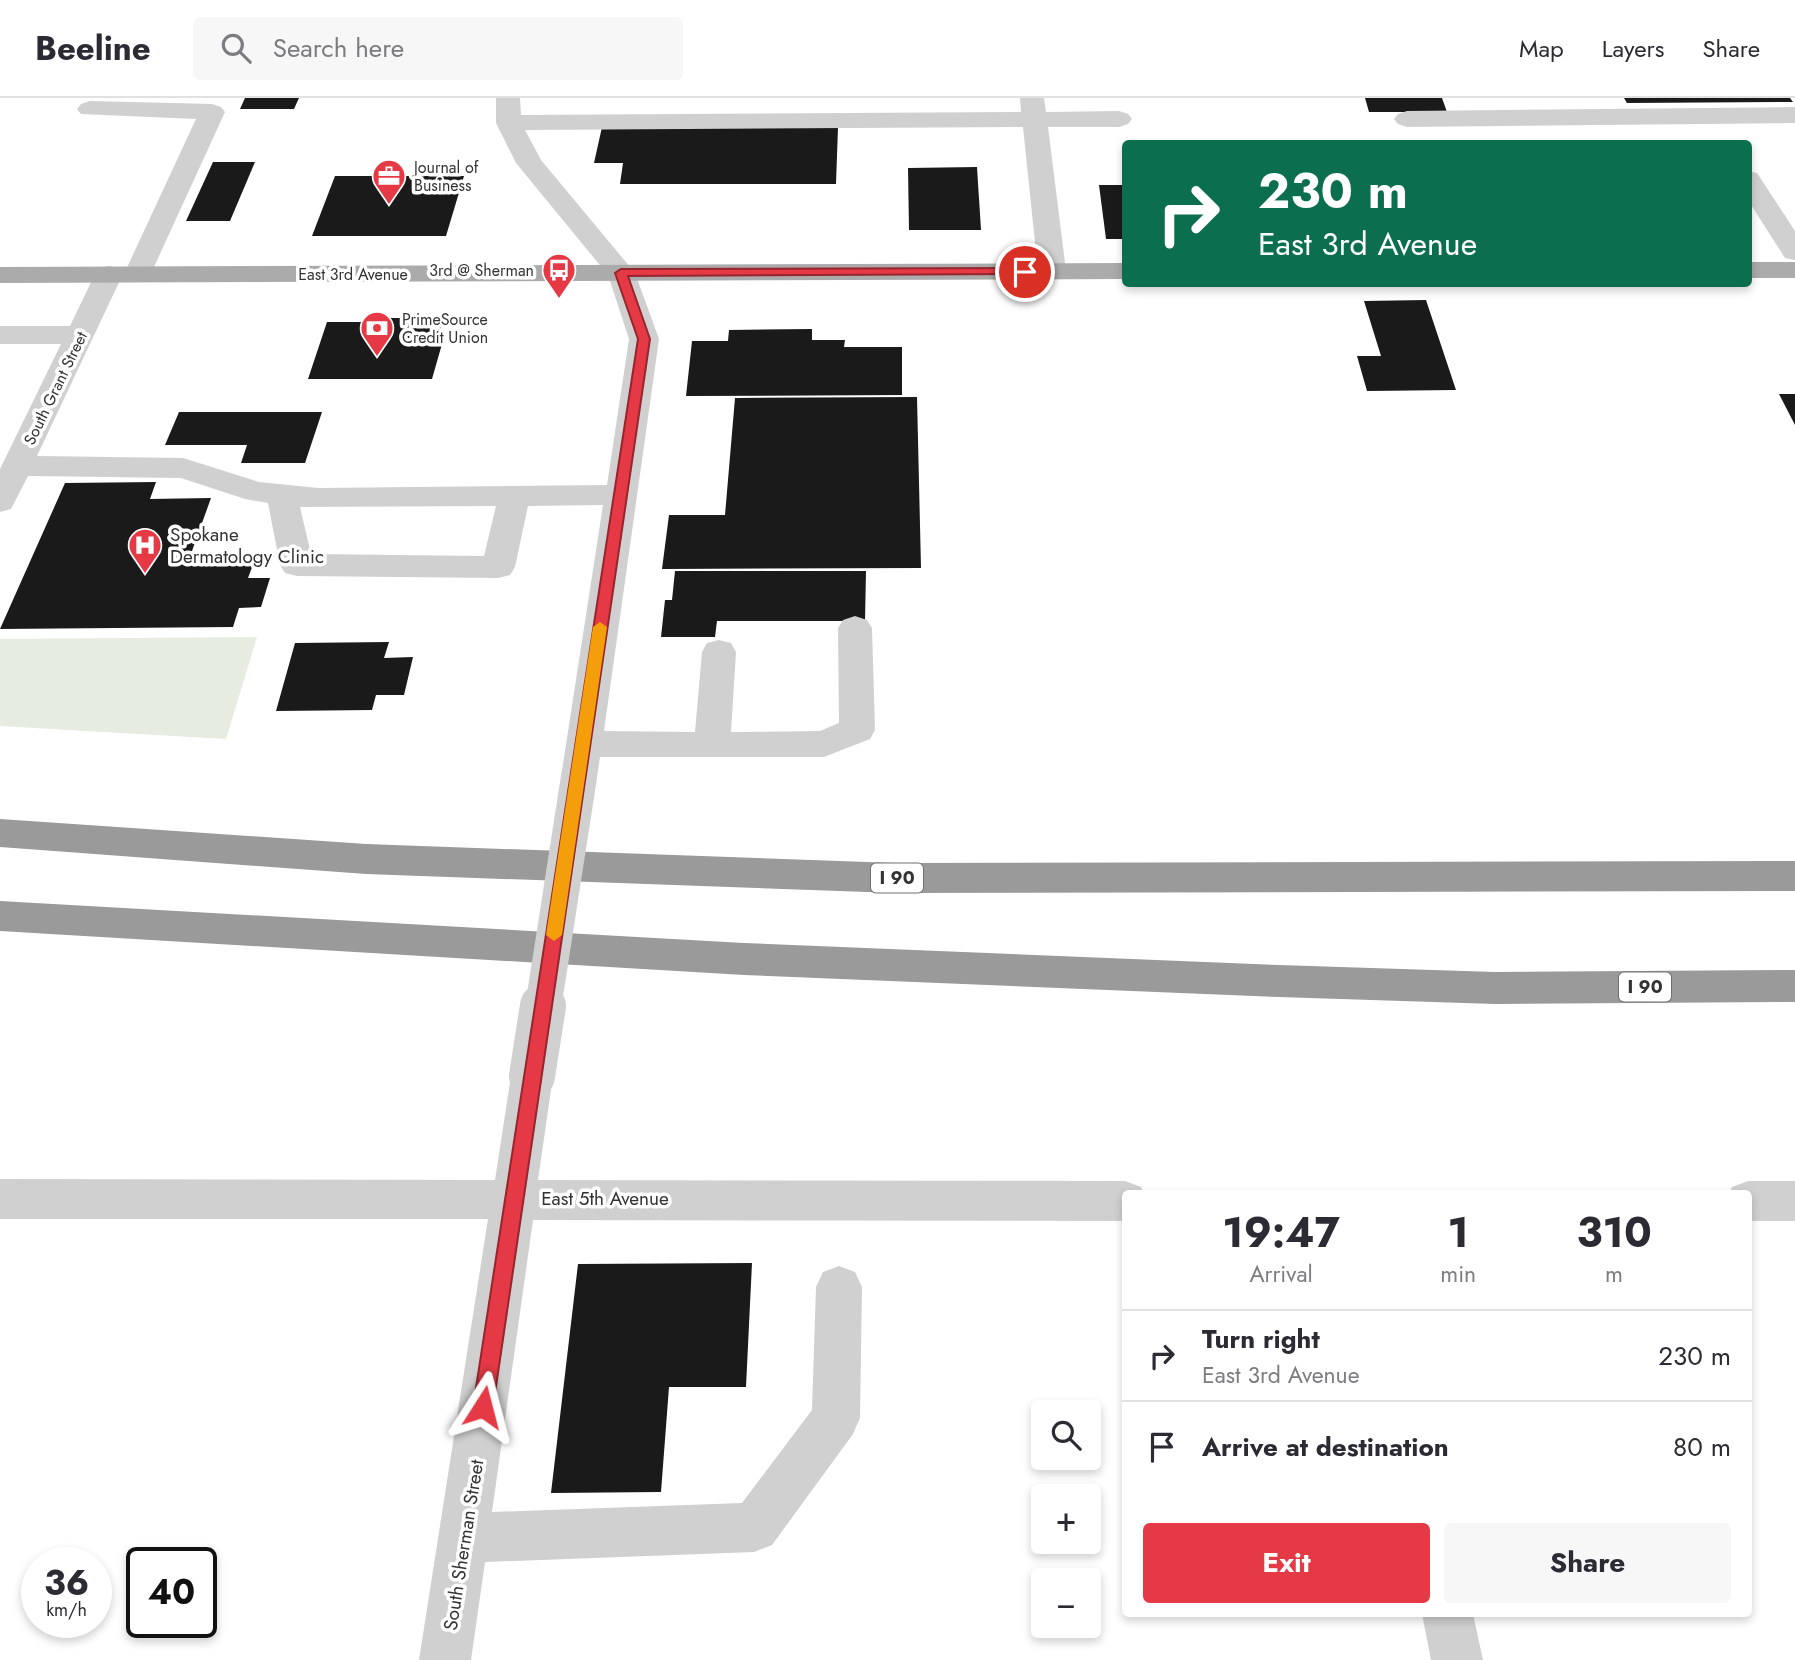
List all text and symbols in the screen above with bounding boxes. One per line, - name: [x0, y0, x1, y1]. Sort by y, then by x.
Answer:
- search box: [193, 17, 683, 80]
- text: Beeline: [35, 25, 151, 72]
- icon: search: [217, 29, 255, 67]
- text: Search here: [273, 29, 404, 67]
- text: Map: [1519, 31, 1564, 66]
- text: Layers: [1602, 31, 1664, 66]
- text: Share: [1702, 31, 1760, 66]
- place label: Journal of Business: [412, 156, 479, 197]
- text: 230 m: [1258, 156, 1408, 226]
- office icon: Journal of Business: [370, 157, 408, 206]
- icon: right: [1143, 168, 1234, 259]
- text: East 3rd Avenue: [1258, 221, 1477, 267]
- pin: [995, 242, 1055, 302]
- bus stop icon: 3rd @ Sherman: [540, 251, 578, 300]
- icon: arrive: [1006, 253, 1044, 291]
- place label: 3rd @ Sherman: [429, 259, 534, 282]
- street label: East 3rd Avenue: [298, 263, 408, 286]
- place label: PrimeSource Credit Union: [402, 308, 488, 349]
- bank icon: PrimeSource Credit Union: [358, 309, 396, 358]
- street label: South Grant Street: [18, 327, 93, 449]
- place label: Spokane Dermatology Clinic: [170, 521, 324, 570]
- hospital icon: Spokane Dermatology Clinic: [126, 526, 164, 575]
- road number: I 90: [871, 864, 923, 892]
- road number: I 90: [1619, 972, 1671, 1002]
- street label: East 5th Avenue: [541, 1185, 669, 1212]
- text: 19:47: [1222, 1202, 1340, 1263]
- text: 1: [1447, 1202, 1469, 1263]
- text: 310: [1576, 1202, 1652, 1263]
- text: Arrival: [1249, 1257, 1313, 1291]
- text: min: [1440, 1257, 1476, 1291]
- text: m: [1605, 1257, 1623, 1291]
- text: Turn right: [1202, 1320, 1320, 1358]
- icon: right: [1143, 1337, 1181, 1375]
- text: 230 m: [1658, 1337, 1731, 1375]
- text: East 3rd Avenue: [1202, 1358, 1360, 1392]
- position arrow: [446, 1370, 520, 1444]
- map controls: [1031, 1400, 1101, 1638]
- button: search: [1031, 1400, 1101, 1470]
- icon: arrive: [1143, 1428, 1181, 1466]
- text: Arrive at destination: [1202, 1428, 1449, 1466]
- text: 80 m: [1673, 1428, 1731, 1466]
- street label: South Sherman Street: [437, 1457, 490, 1632]
- button: +: [1031, 1484, 1101, 1554]
- button: Exit: [1143, 1523, 1430, 1603]
- button: Share: [1444, 1523, 1731, 1603]
- speed limit sign: 40: [126, 1547, 217, 1638]
- text: 36: [44, 1558, 89, 1608]
- button: −: [1031, 1568, 1101, 1638]
- text: km/h: [46, 1597, 87, 1623]

